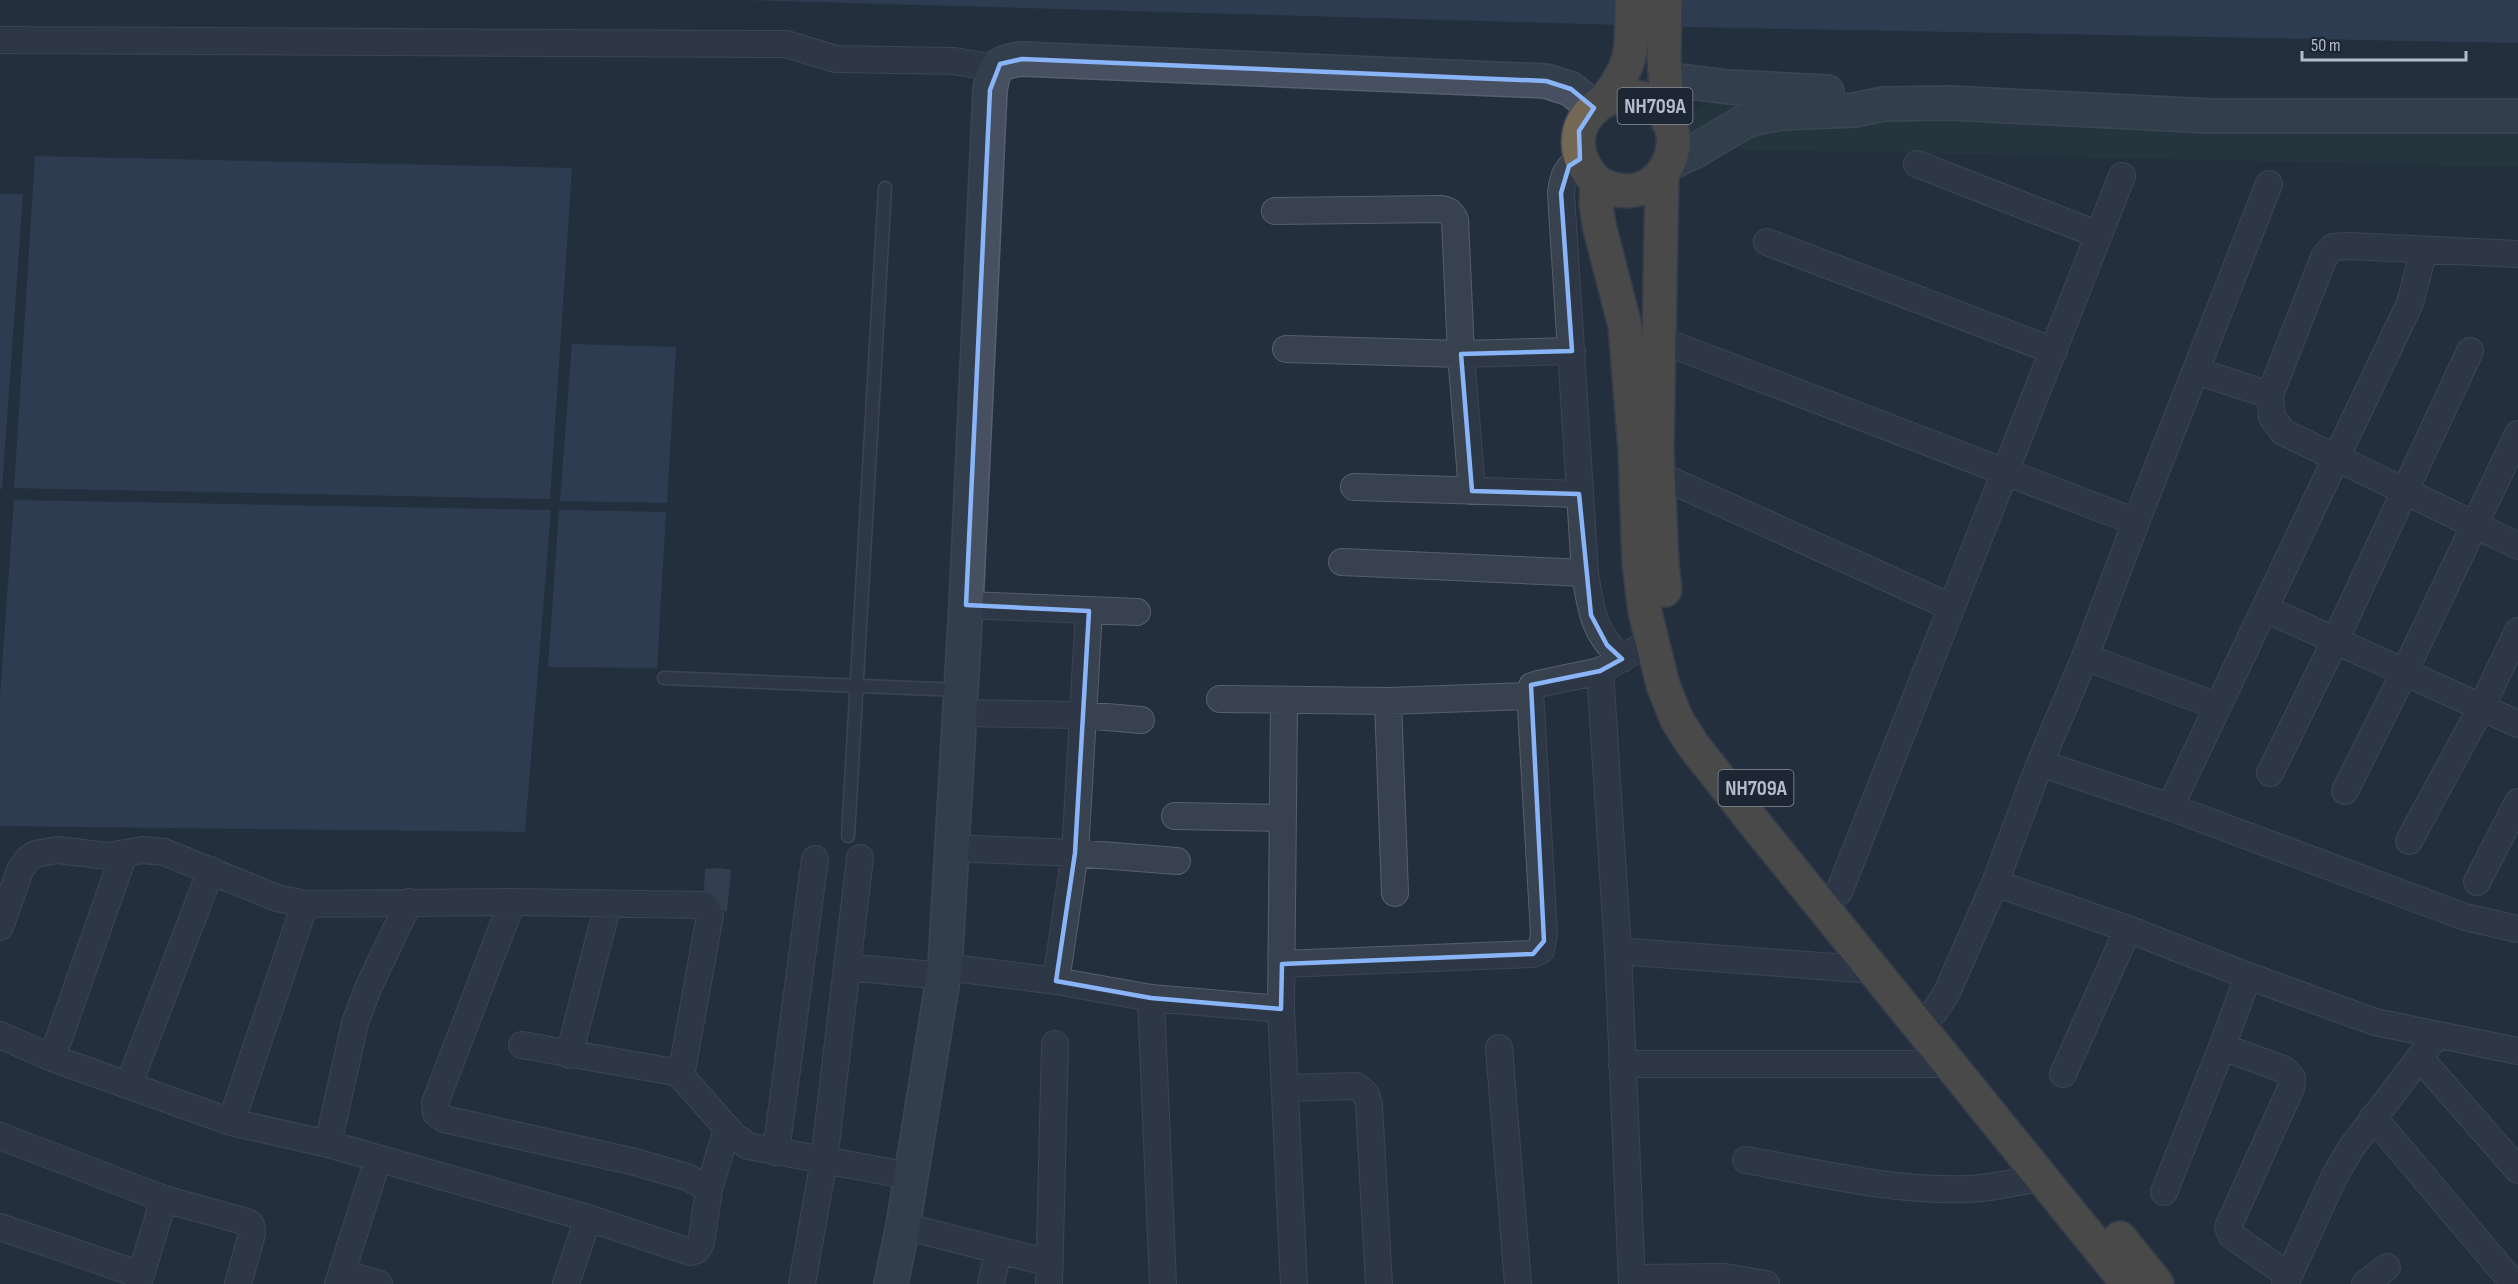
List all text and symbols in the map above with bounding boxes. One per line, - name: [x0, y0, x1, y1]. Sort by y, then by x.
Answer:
- scale bar: [2302, 24, 2466, 62]
- text: 50 m: [2311, 35, 2341, 56]
- road number: NH709A: [1618, 88, 1692, 124]
- road number: NH709A: [1718, 770, 1794, 806]

